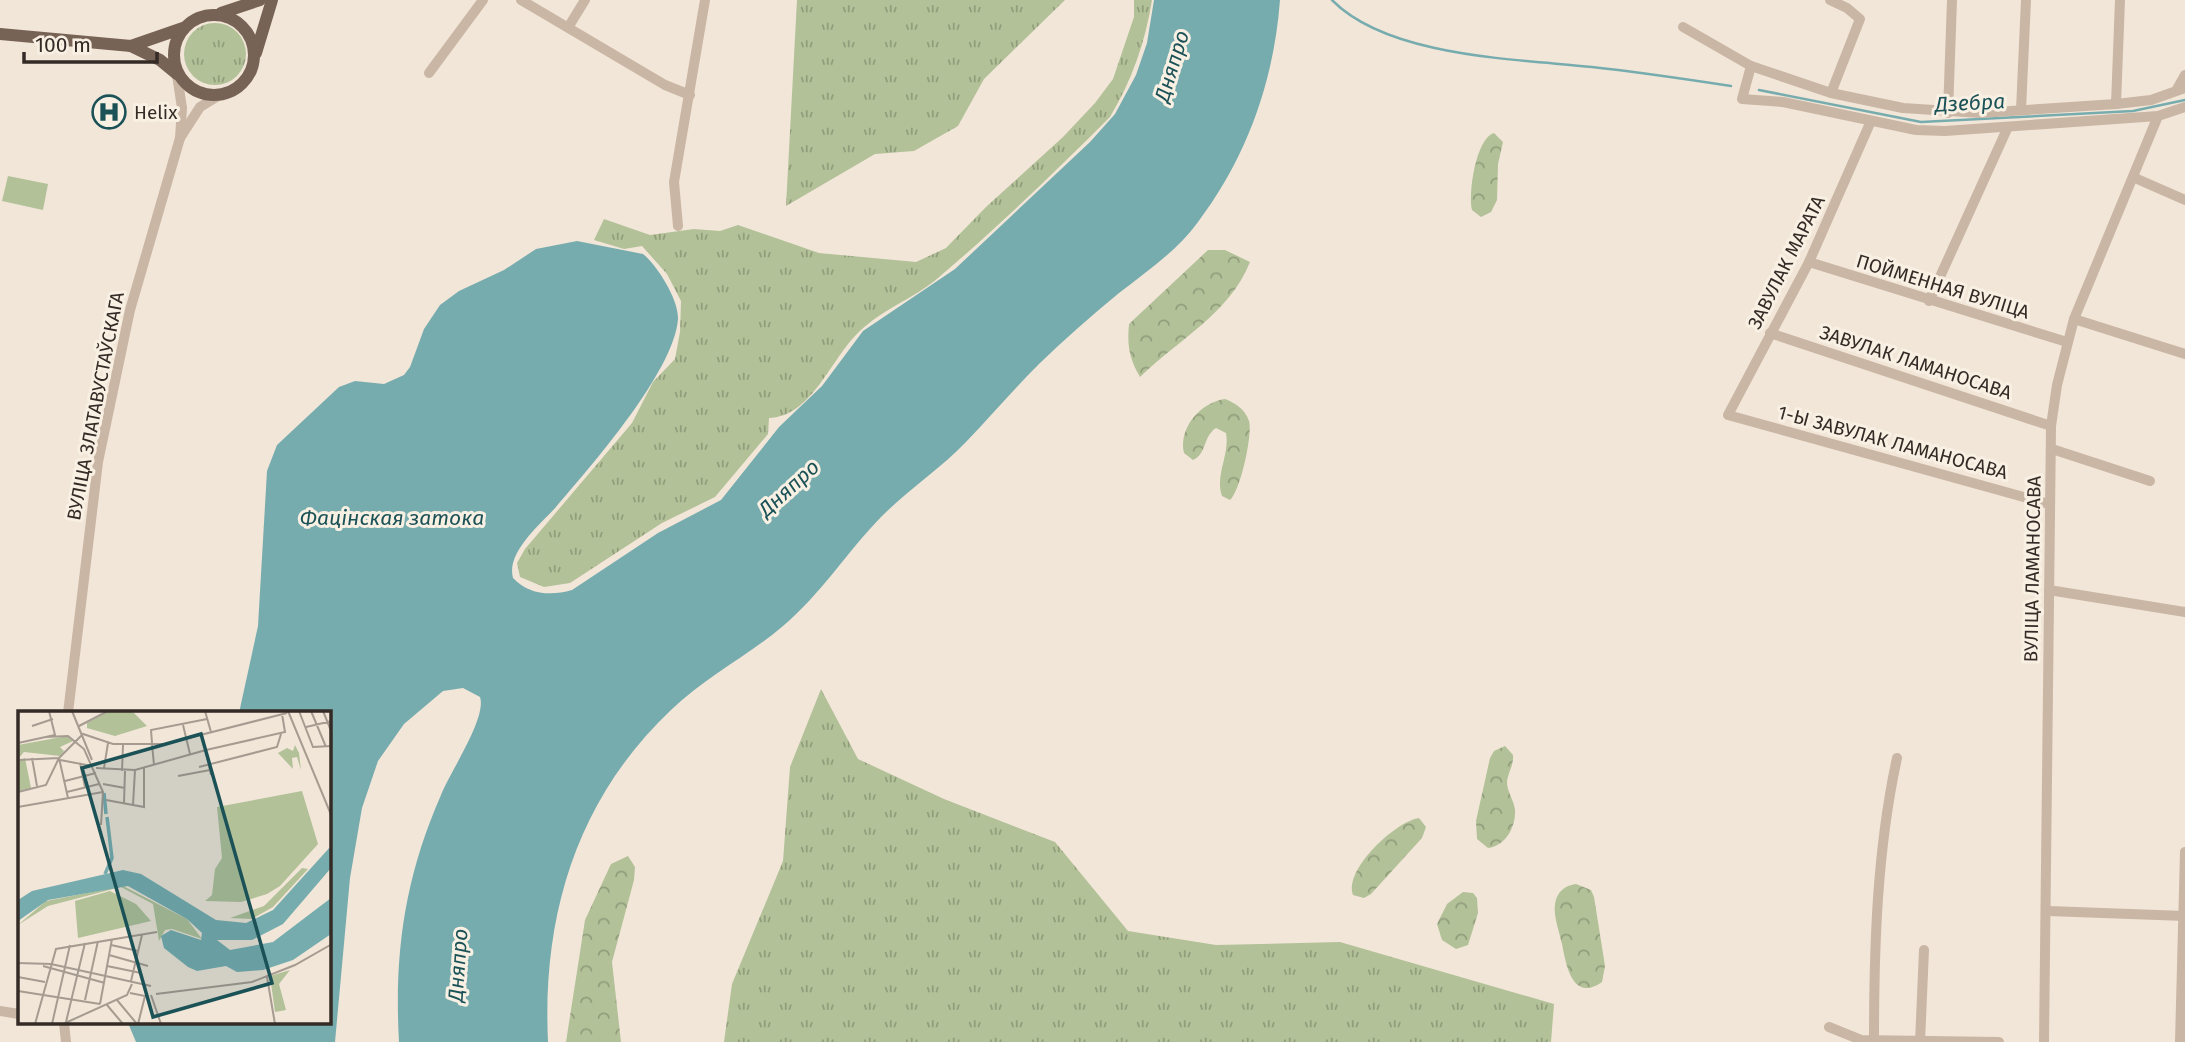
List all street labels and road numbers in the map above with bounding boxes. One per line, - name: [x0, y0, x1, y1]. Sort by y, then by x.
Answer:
- street label: ЗАВУЛАК МАРАТА: [1743, 192, 1830, 333]
- street label: ПОЙМЕННАЯ ВУЛІЦА: [1854, 249, 2032, 324]
- street label: ВУЛІЦА ЗЛАТАВУСТАЎСКАГА: [62, 290, 129, 522]
- street label: ЗАВУЛАК ЛАМАНОСАВА: [1817, 321, 2015, 404]
- street label: 1-Ы ЗАВУЛАК ЛАМАНОСАВА: [1776, 401, 2010, 484]
- street label: ВУЛІЦА ЛАМАНОСАВА: [2019, 475, 2046, 663]

